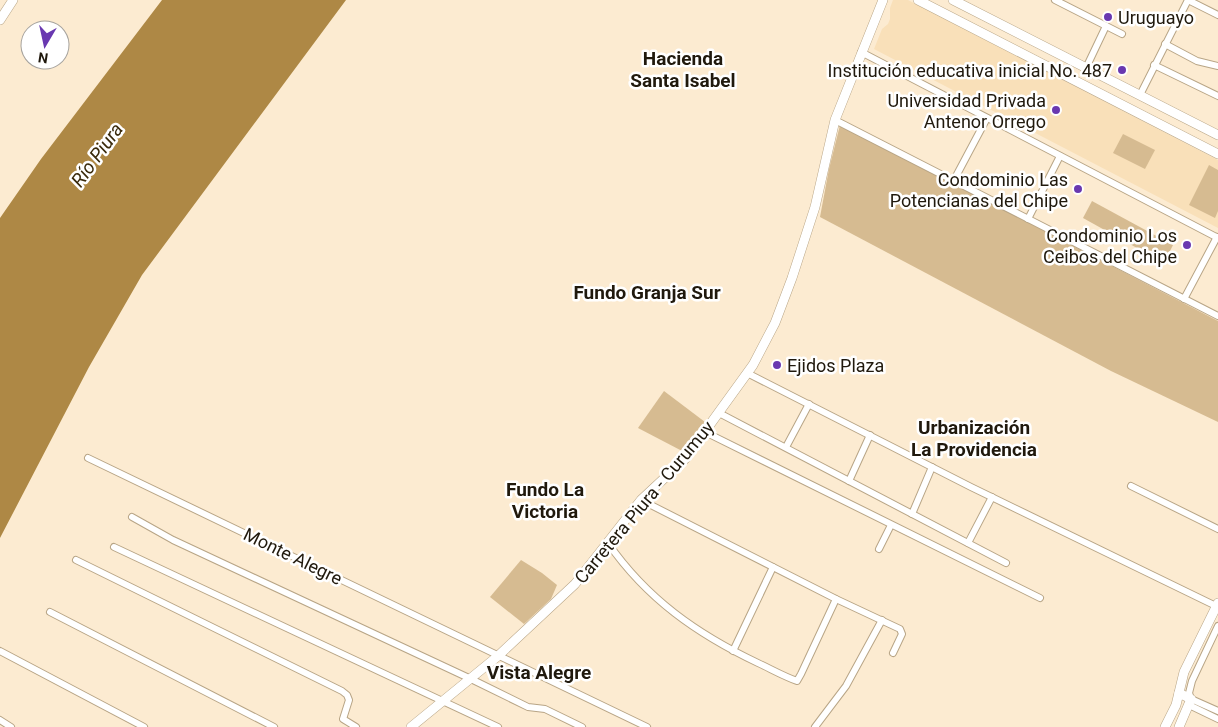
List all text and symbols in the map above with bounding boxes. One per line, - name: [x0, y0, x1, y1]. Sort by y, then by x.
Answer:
- place label: Uruguayo: [1118, 7, 1194, 28]
- marker: Uruguayo: [1102, 11, 1114, 23]
- north arrow: [20, 20, 70, 70]
- district label: Hacienda Santa Isabel: [630, 47, 736, 92]
- text: N: [37, 49, 49, 67]
- place label: Institución educativa inicial No. 487: [828, 60, 1112, 81]
- marker: Institución educativa inicial No. 487: [1116, 64, 1128, 76]
- place label: Universidad Privada Antenor Orrego: [887, 90, 1046, 132]
- marker: Universidad Privada Antenor Orrego: [1050, 104, 1062, 116]
- water label: Río Piura: [66, 119, 128, 191]
- place label: Condominio Las Potencianas del Chipe: [890, 169, 1068, 211]
- marker: Condominio Las Potencianas del Chipe: [1072, 183, 1084, 195]
- place label: Condominio Los Ceibos del Chipe: [1043, 225, 1177, 267]
- marker: Condominio Los Ceibos del Chipe: [1181, 239, 1193, 251]
- district label: Fundo Granja Sur: [573, 281, 721, 304]
- place label: Ejidos Plaza: [787, 355, 884, 376]
- marker: Ejidos Plaza: [771, 359, 783, 371]
- street label: Carretera Piura - Curumuy: [570, 416, 718, 587]
- district label: Urbanización La Providencia: [911, 416, 1037, 461]
- district label: Fundo La Victoria: [506, 478, 584, 523]
- street label: Monte Alegre: [240, 523, 346, 589]
- district label: Vista Alegre: [487, 661, 591, 684]

